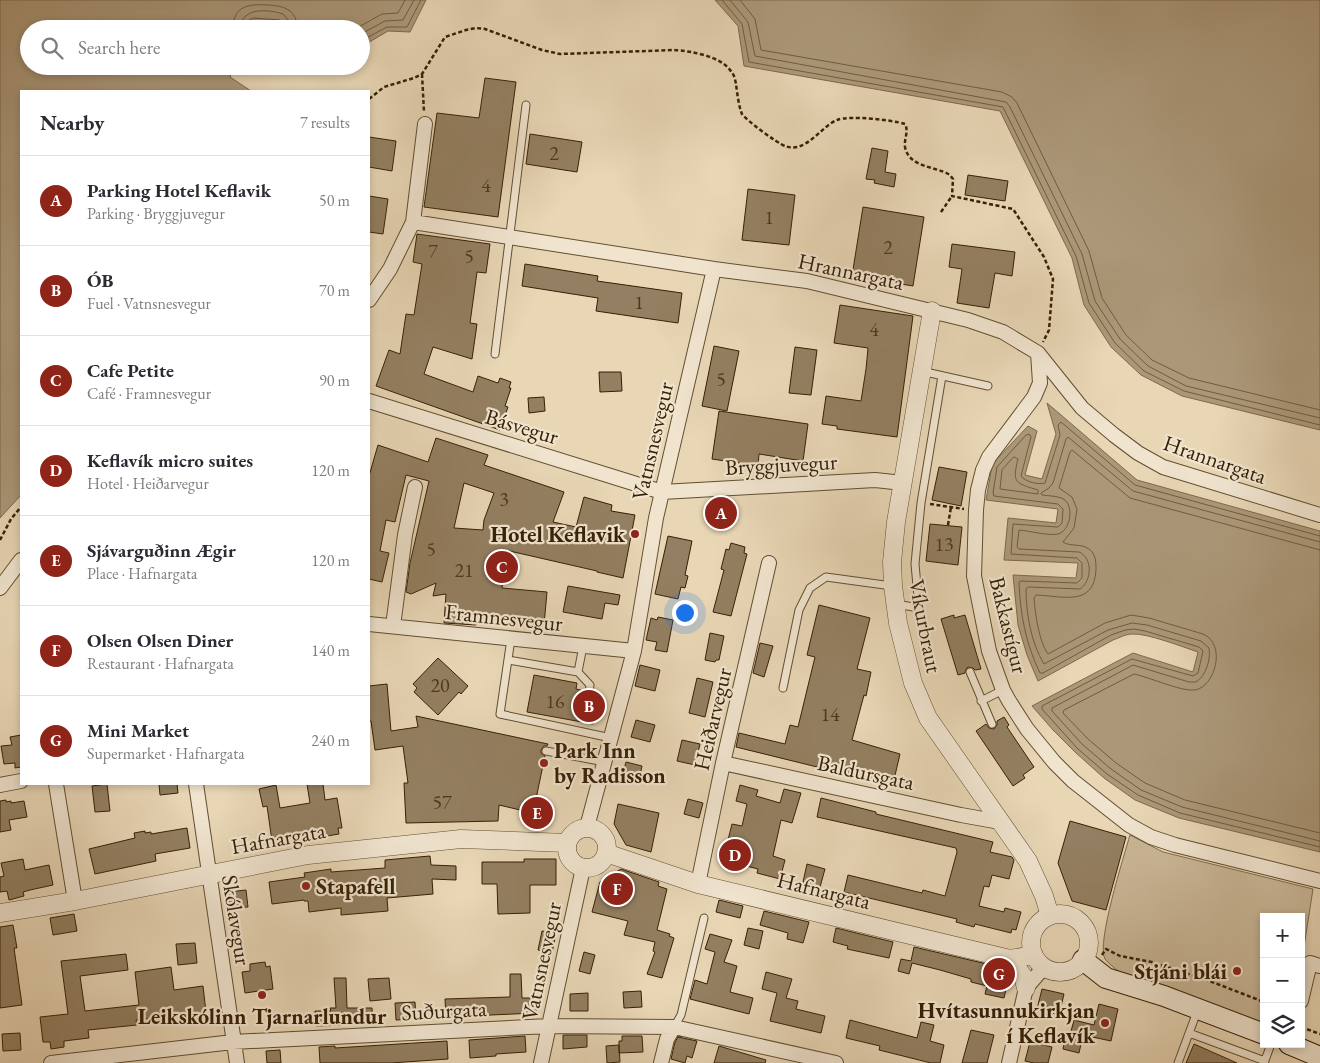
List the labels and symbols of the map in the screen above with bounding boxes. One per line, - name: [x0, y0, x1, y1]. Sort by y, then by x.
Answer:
- house number: 2: [549, 140, 559, 166]
- house number: 4: [481, 172, 491, 198]
- house number: 1: [764, 204, 774, 230]
- house number: 2: [883, 234, 893, 260]
- house number: 7: [428, 238, 438, 264]
- house number: 5: [464, 243, 474, 269]
- street label: Hrannargata: [795, 246, 907, 297]
- house number: 1: [634, 289, 644, 315]
- house number: 4: [869, 316, 879, 342]
- house number: 5: [716, 366, 726, 392]
- street label: Vatnsnesvegur: [625, 379, 680, 503]
- street label: Básvegur: [482, 402, 563, 451]
- street label: Hrannargata: [1159, 428, 1271, 491]
- street label: Bryggjuvegur: [724, 447, 839, 482]
- house number: 3: [499, 486, 509, 512]
- pin: A: [705, 494, 737, 532]
- place label: Hotel Keflavik: [491, 520, 626, 549]
- marker: Hotel Keflavik: [629, 528, 641, 540]
- house number: 13: [934, 531, 954, 557]
- house number: 5: [426, 536, 436, 562]
- pin: C: [486, 548, 518, 586]
- house number: 21: [454, 557, 474, 583]
- street label: Bakkastígur: [982, 574, 1035, 677]
- street label: Víkurbraut: [902, 577, 949, 676]
- street label: Framnesvegur: [444, 597, 565, 638]
- your location: [672, 600, 698, 626]
- street label: Heiðarvegur: [687, 664, 739, 773]
- house number: 20: [430, 672, 450, 698]
- pin: B: [573, 687, 605, 725]
- house number: 16: [545, 688, 565, 714]
- house number: 14: [820, 701, 840, 727]
- place label: Park Inn by Radisson: [554, 736, 666, 790]
- street label: Baldursgata: [815, 748, 917, 797]
- marker: Park Inn by Radisson: [538, 757, 550, 769]
- house number: 57: [432, 789, 452, 815]
- pin: E: [521, 794, 553, 832]
- street label: Hafnargata: [229, 816, 328, 861]
- pin: D: [719, 836, 751, 874]
- street label: Hafnargata: [774, 865, 874, 916]
- pin: F: [601, 870, 633, 908]
- place label: Stapafell: [316, 872, 396, 901]
- street label: Skólavegur: [215, 873, 258, 968]
- marker: Stapafell: [300, 880, 312, 892]
- street label: Vatnsnesvegur: [515, 899, 568, 1023]
- pin: G: [983, 955, 1015, 993]
- place label: Stjáni blái: [1134, 957, 1227, 986]
- marker: Stjáni blái: [1231, 965, 1243, 977]
- marker: Leikskólinn Tjarnarlundur: [256, 989, 268, 1001]
- street label: Suðurgata: [401, 994, 488, 1027]
- place label: Hvítasunnukirkjan í Keflavík: [918, 996, 1096, 1050]
- place label: Leikskólinn Tjarnarlundur: [138, 1002, 387, 1031]
- marker: Hvítasunnukirkjan í Keflavík: [1099, 1017, 1111, 1029]

